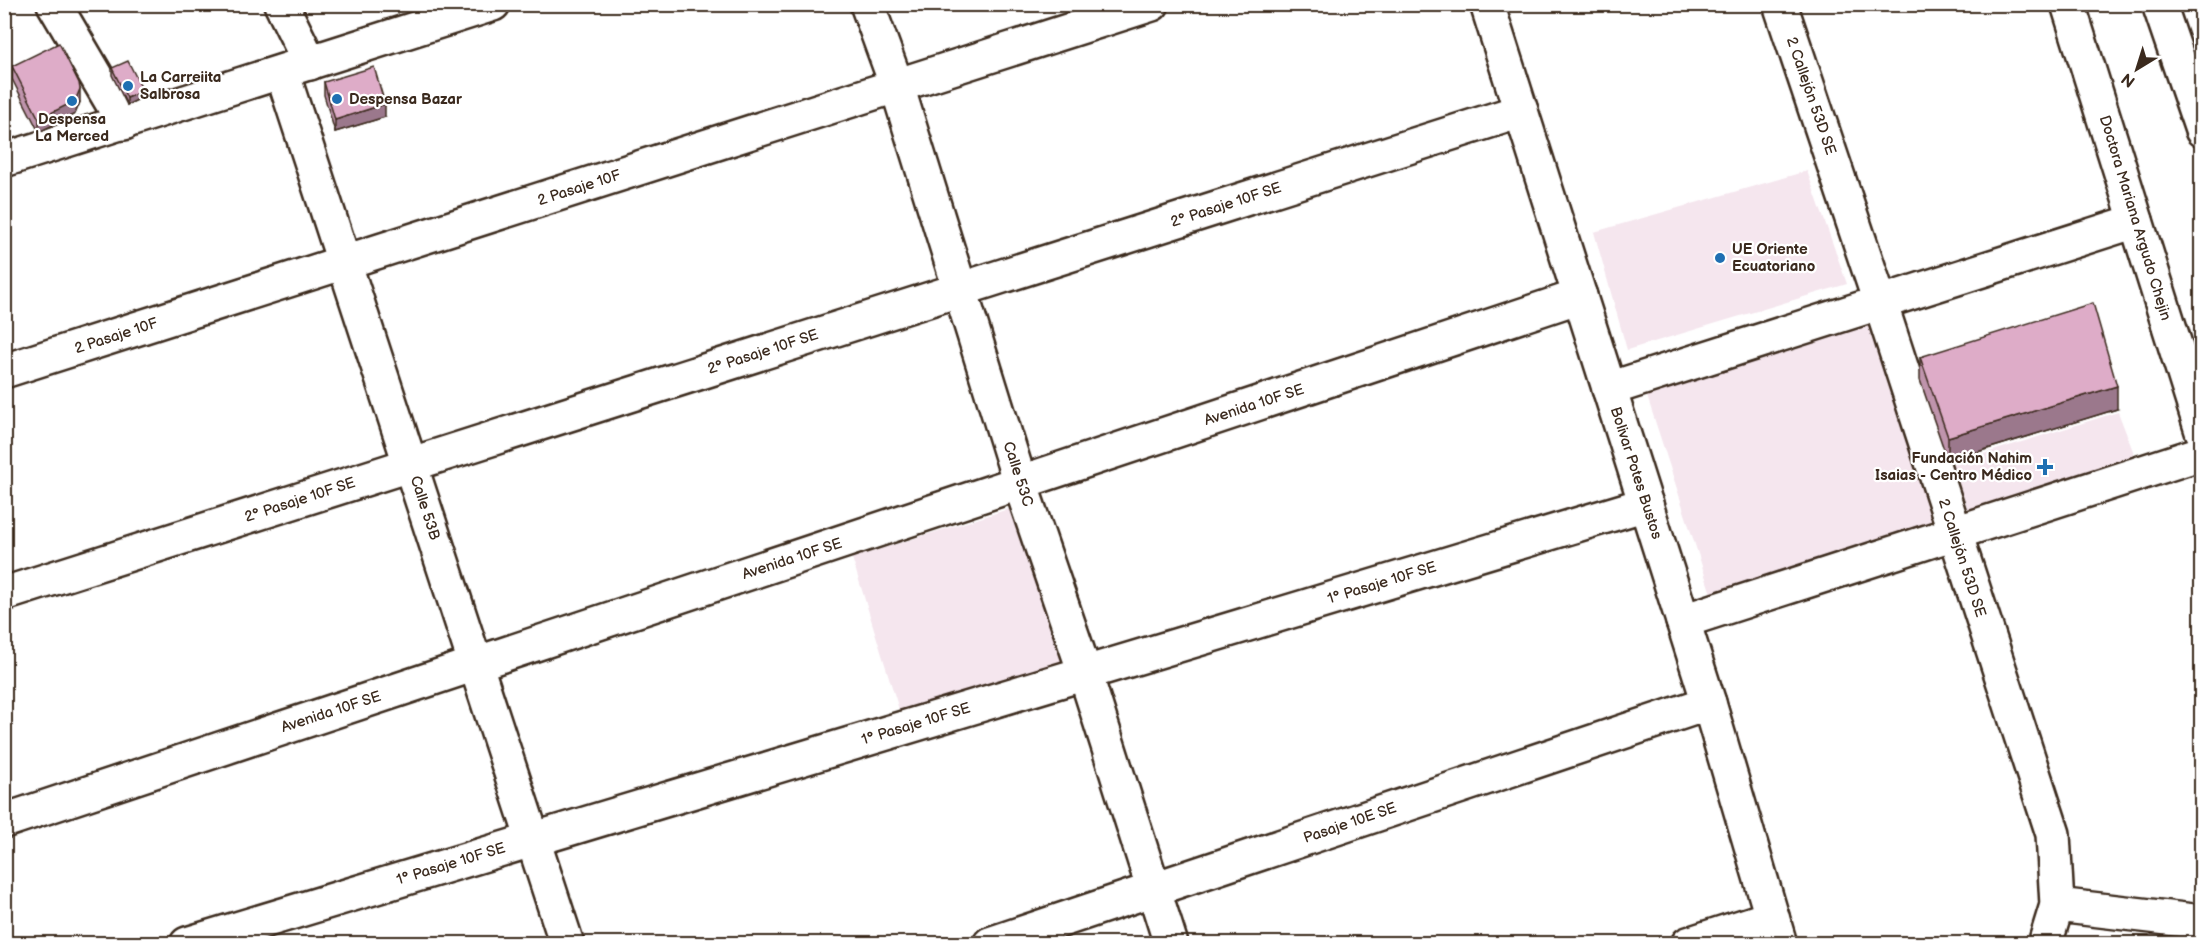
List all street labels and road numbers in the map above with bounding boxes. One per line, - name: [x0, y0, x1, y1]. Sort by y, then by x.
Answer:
- street label: 2 Callejón 53D SE: [1782, 34, 1840, 158]
- street label: Doctora Mariana Argudo Chejin: [2095, 113, 2175, 323]
- street label: 2 Pasaje 10F: [535, 166, 623, 210]
- street label: 2° Pasaje 10F SE: [1168, 178, 1284, 232]
- street label: 2 Pasaje 10F: [72, 314, 160, 358]
- street label: 2° Pasaje 10F SE: [705, 325, 821, 379]
- street label: Avenida 10F SE: [1202, 380, 1307, 430]
- street label: Bolivar Potes Bustos: [1606, 404, 1667, 542]
- street label: Calle 53C: [999, 439, 1038, 509]
- street label: 2° Pasaje 10F SE: [242, 473, 358, 527]
- street label: Calle 53B: [406, 473, 444, 543]
- street label: 2 Callejón 53D SE: [1934, 496, 1990, 620]
- street label: Avenida 10F SE: [740, 534, 845, 584]
- street label: 1° Pasaje 10F SE: [1325, 557, 1439, 609]
- street label: Avenida 10F SE: [279, 687, 384, 737]
- street label: 1° Pasaje 10F SE: [859, 698, 973, 750]
- street label: Pasaje 10E SE: [1301, 798, 1399, 848]
- street label: 1° Pasaje 10F SE: [394, 838, 508, 890]

